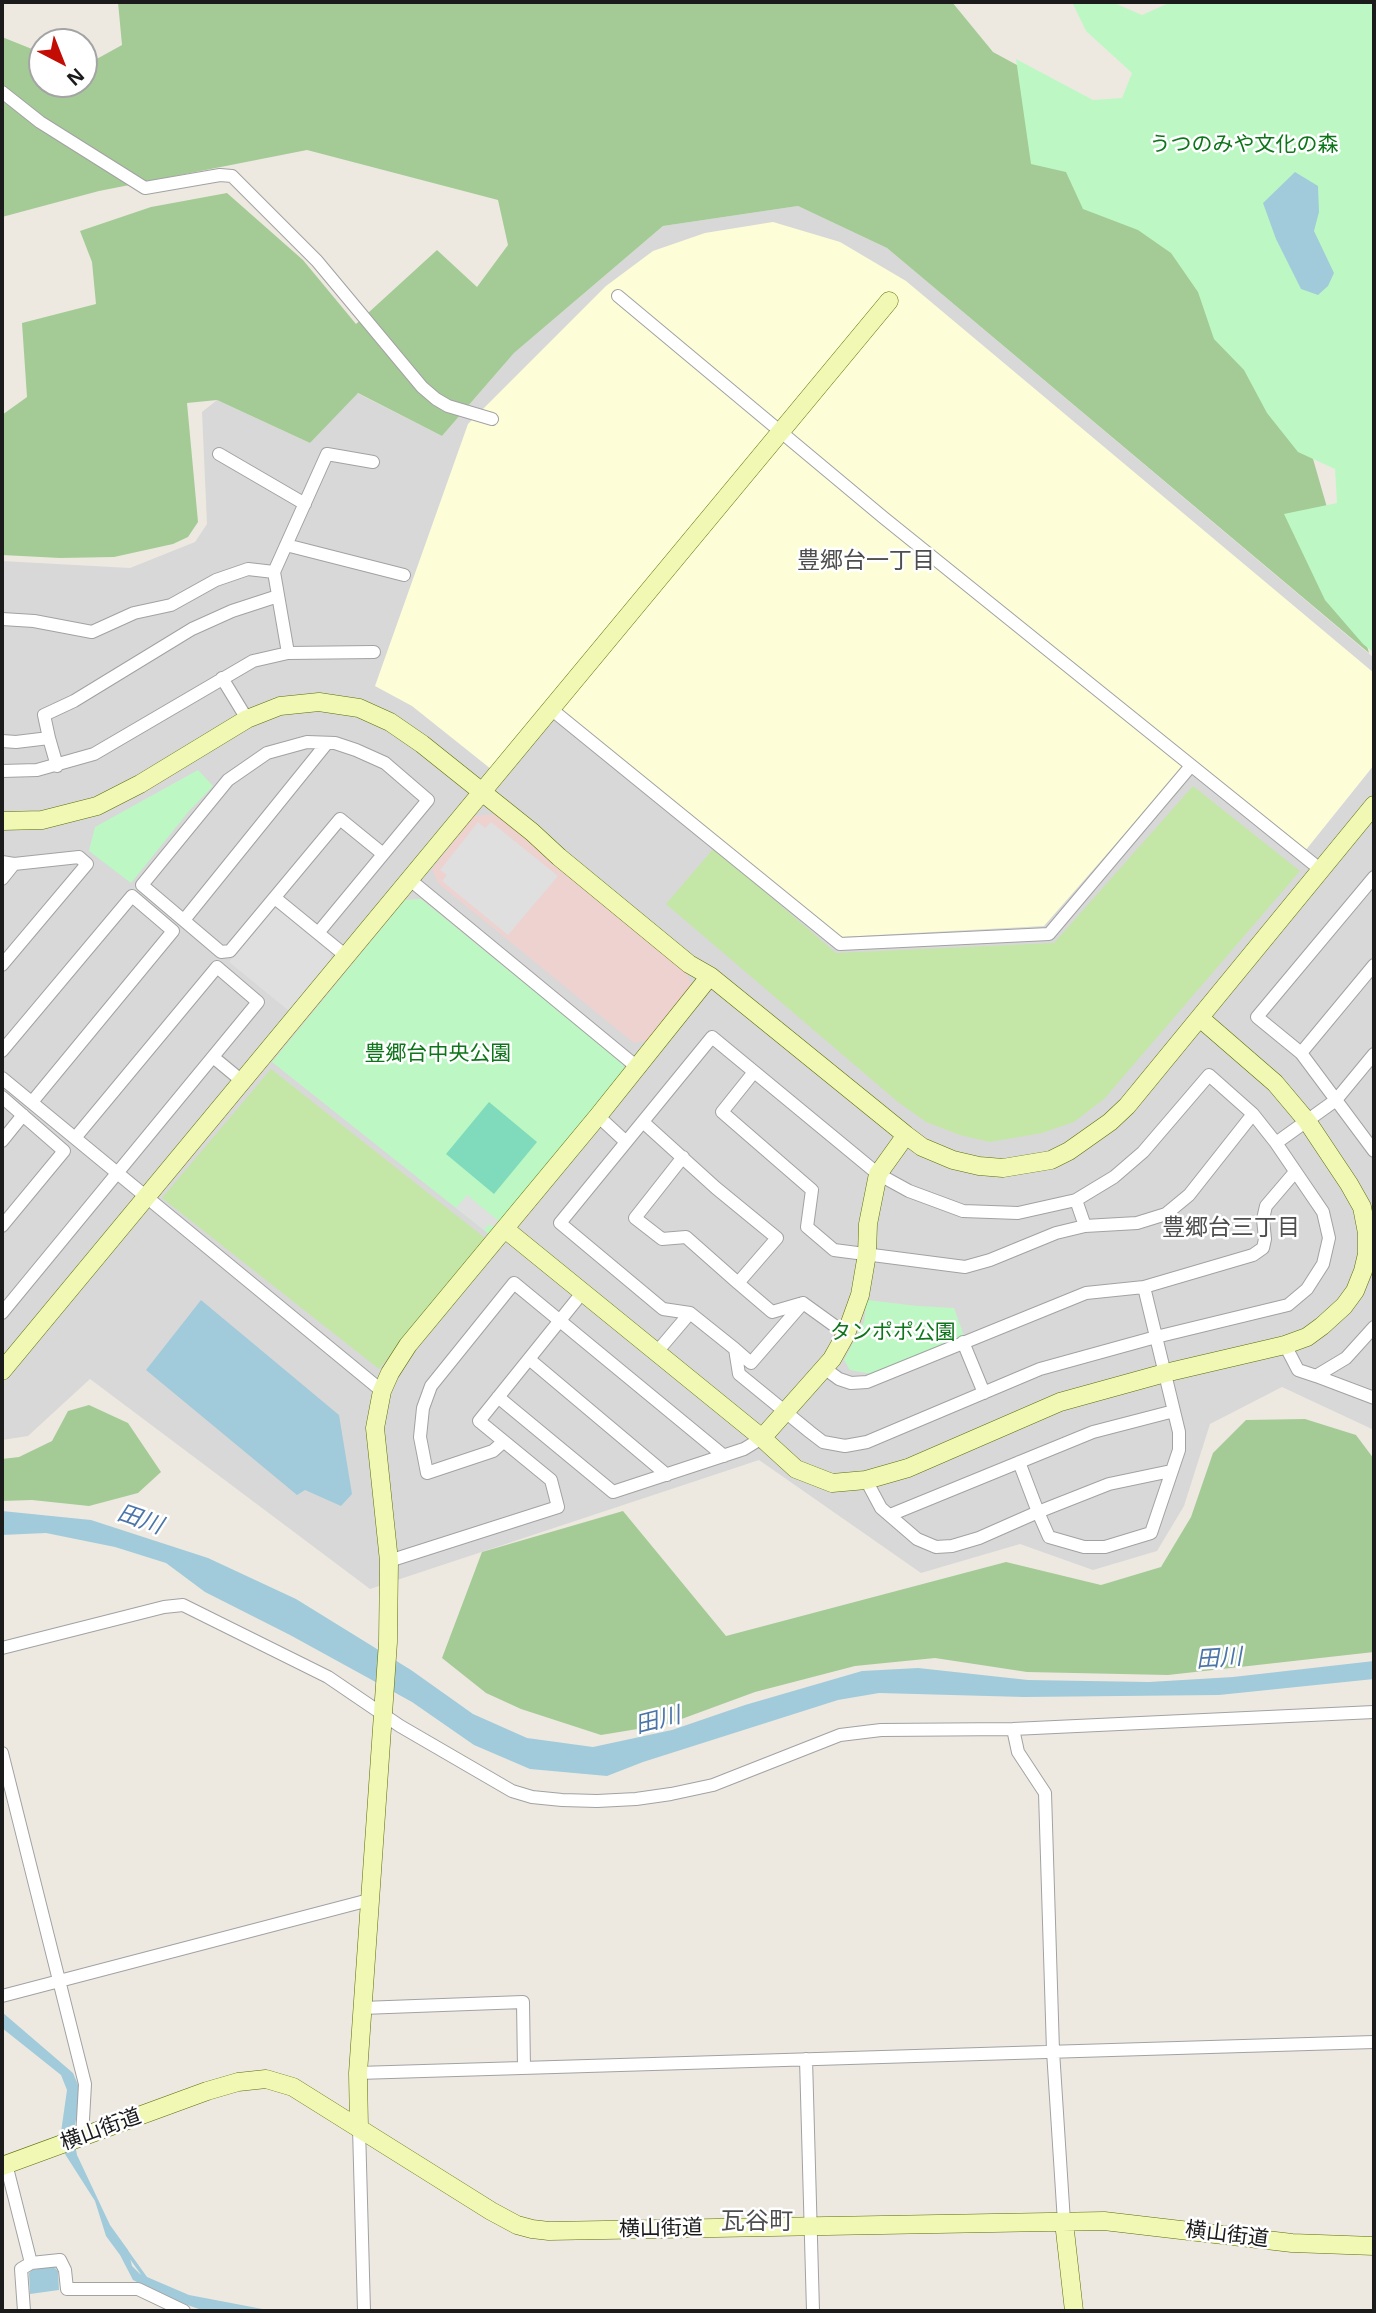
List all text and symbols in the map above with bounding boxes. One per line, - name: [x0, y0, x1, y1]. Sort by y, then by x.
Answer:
- north arrow: [28, 28, 98, 98]
- text: N: [61, 62, 90, 92]
- park label: うつのみや文化の森: [1150, 132, 1338, 158]
- district label: 豊郷台一丁目: [797, 547, 935, 575]
- park label: 豊郷台中央公園: [365, 1041, 511, 1067]
- district label: 豊郷台三丁目: [1162, 1214, 1300, 1242]
- park label: タンポポ公園: [830, 1320, 956, 1346]
- water label: 田川: [114, 1499, 166, 1541]
- water label: 田川: [1195, 1644, 1243, 1674]
- water label: 田川: [632, 1702, 684, 1740]
- street label: 横山街道: [57, 2104, 145, 2156]
- district label: 瓦谷町: [721, 2208, 793, 2236]
- street label: 横山街道: [619, 2216, 703, 2242]
- street label: 横山街道: [1184, 2217, 1270, 2253]

